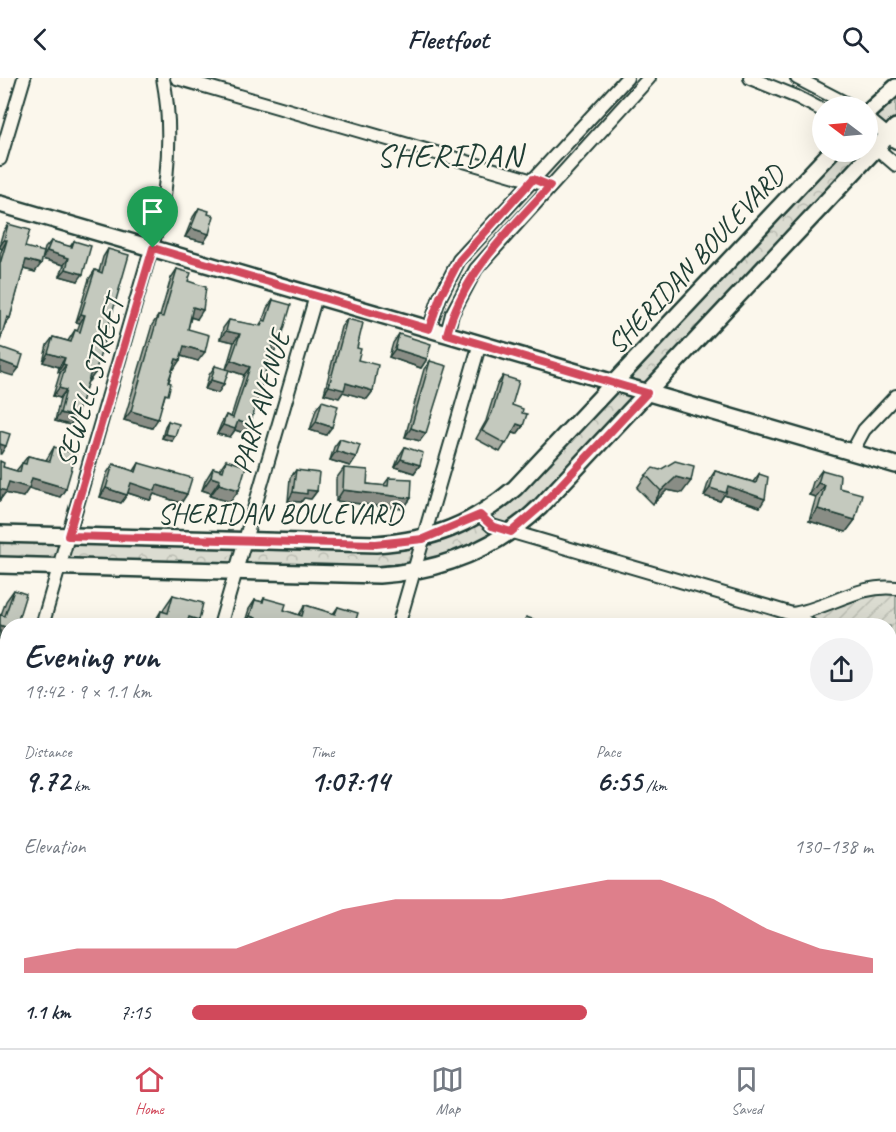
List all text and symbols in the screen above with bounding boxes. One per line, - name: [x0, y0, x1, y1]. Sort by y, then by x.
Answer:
- text: Fleetfoot: [407, 22, 489, 56]
- icon: back: [24, 23, 57, 56]
- icon: search: [839, 23, 872, 56]
- north arrow: [812, 96, 878, 162]
- map controls: [812, 96, 878, 162]
- district label: SHERIDAN: [377, 135, 527, 176]
- street label: SHERIDAN BOULEVARD: [599, 156, 794, 361]
- pin: [127, 186, 178, 248]
- icon: arrive: [136, 195, 169, 228]
- street label: SEWELL STREET: [47, 286, 134, 471]
- street label: PARK AVENUE: [223, 323, 298, 477]
- street label: SHERIDAN BOULEVARD: [158, 496, 405, 531]
- text: Evening run: [24, 635, 159, 677]
- button: share: [810, 638, 873, 701]
- text: 19:42 · 9 × 1.1 km: [24, 679, 151, 704]
- text: Distance: [24, 742, 72, 762]
- text: Time: [310, 742, 334, 762]
- text: Pace: [596, 742, 621, 762]
- text: 9.72: [24, 762, 70, 800]
- text: 1:07:14: [310, 762, 389, 800]
- text: 6:55: [596, 762, 642, 800]
- text: km: [70, 776, 89, 796]
- text: /km: [642, 776, 667, 796]
- text: Elevation: [24, 834, 86, 859]
- text: 130–138 m: [794, 834, 873, 859]
- text: 1.1 km: [24, 1000, 71, 1025]
- text: 7:15: [120, 1000, 151, 1025]
- tab: Home: [133, 1063, 166, 1119]
- tab: Map: [431, 1063, 464, 1119]
- tab: Saved: [730, 1063, 763, 1119]

